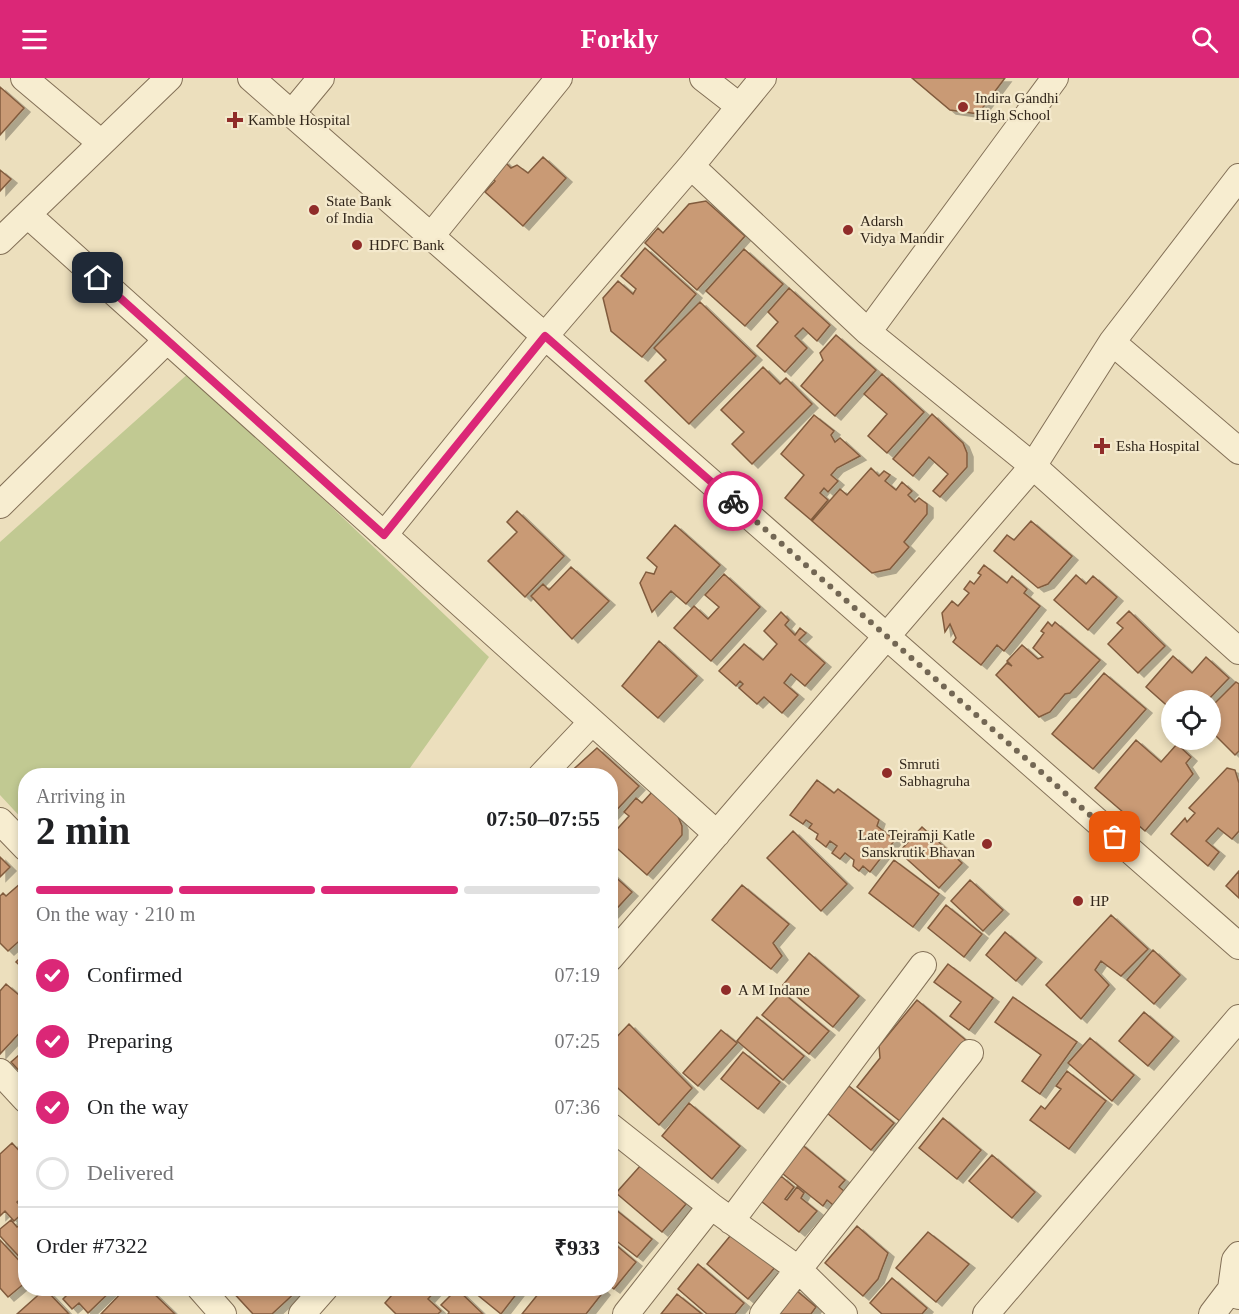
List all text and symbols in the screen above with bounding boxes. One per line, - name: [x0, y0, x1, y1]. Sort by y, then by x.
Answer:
- icon: menu: [18, 23, 51, 56]
- icon: search: [1188, 23, 1221, 56]
- text: Forkly: [581, 24, 659, 54]
- place label: Indira Gandhi High School: [975, 90, 1059, 123]
- marker: Indira Gandhi High School: [956, 100, 970, 114]
- marker: Kamble Hospital: [226, 111, 244, 129]
- place label: Kamble Hospital: [248, 112, 350, 128]
- place label: State Bank of India: [326, 193, 392, 226]
- marker: State Bank of India: [307, 203, 321, 217]
- place label: Adarsh Vidya Mandir: [860, 213, 944, 246]
- marker: Adarsh Vidya Mandir: [841, 223, 855, 237]
- place label: HDFC Bank: [369, 237, 445, 253]
- marker: HDFC Bank: [350, 238, 364, 252]
- pin: [72, 252, 123, 303]
- icon: home: [81, 261, 114, 294]
- marker: Esha Hospital: [1093, 437, 1111, 455]
- place label: Esha Hospital: [1116, 438, 1200, 454]
- courier: [703, 471, 763, 531]
- icon: bike: [717, 485, 750, 518]
- map controls: [1161, 690, 1221, 750]
- button: locate: [1161, 690, 1221, 750]
- place label: Smruti Sabhagruha: [899, 756, 970, 789]
- marker: Smruti Sabhagruha: [880, 766, 894, 780]
- text: Arriving in: [36, 785, 125, 807]
- text: 07:50–07:55: [486, 806, 600, 831]
- text: 2 min: [36, 809, 130, 852]
- pin: [1089, 811, 1140, 862]
- icon: bag: [1098, 820, 1131, 853]
- place label: Late Tejramji Katle Sanskrutik Bhavan: [858, 827, 975, 860]
- marker: Late Tejramji Katle Sanskrutik Bhavan: [980, 837, 994, 851]
- place label: HP: [1090, 893, 1109, 909]
- marker: HP: [1071, 894, 1085, 908]
- text: On the way · 210 m: [36, 903, 195, 925]
- icon: check: [36, 959, 69, 992]
- text: Confirmed: [87, 962, 182, 987]
- text: 07:19: [554, 964, 600, 986]
- place label: A M Indane: [738, 982, 810, 998]
- marker: A M Indane: [719, 983, 733, 997]
- icon: check: [36, 1025, 69, 1058]
- text: Preparing: [87, 1028, 173, 1053]
- text: 07:25: [554, 1030, 600, 1052]
- icon: check: [36, 1091, 69, 1124]
- text: On the way: [87, 1094, 188, 1119]
- text: 07:36: [554, 1096, 600, 1118]
- text: Delivered: [87, 1160, 174, 1185]
- text: Order #7322: [36, 1233, 148, 1258]
- text: ₹933: [554, 1235, 600, 1260]

